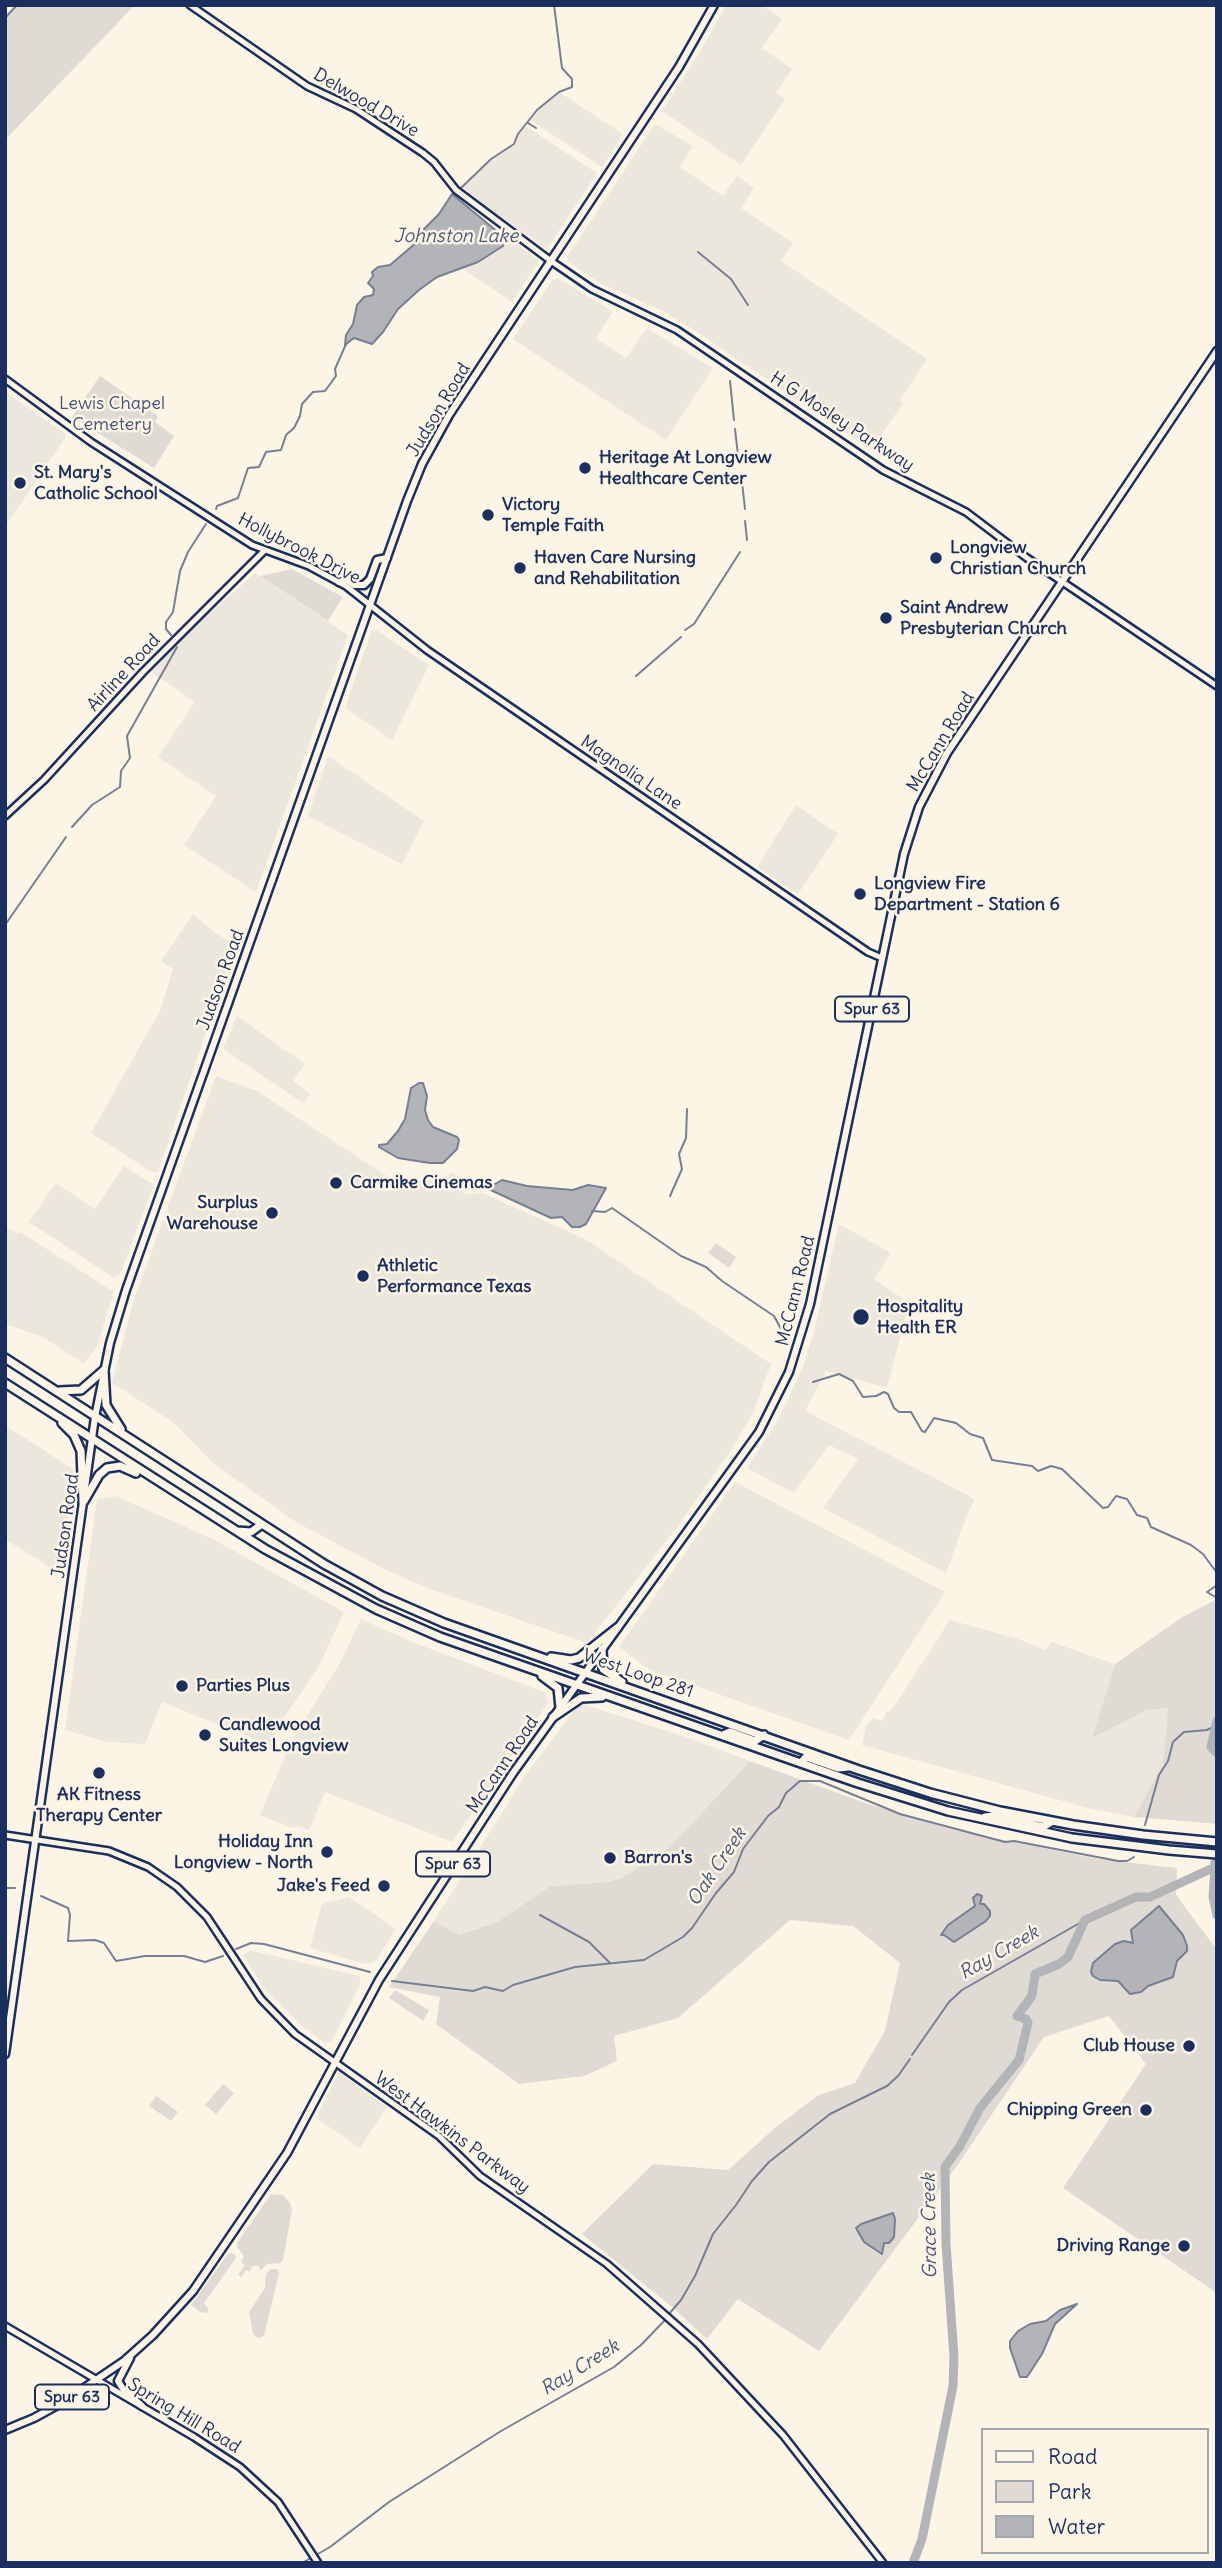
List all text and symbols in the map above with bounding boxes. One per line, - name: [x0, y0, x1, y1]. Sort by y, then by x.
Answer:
- street label: Delwood Drive: [309, 64, 423, 142]
- water label: Johnston Lake: [394, 226, 518, 248]
- street label: Judson Road: [403, 359, 475, 461]
- street label: H G Mosley Parkway: [766, 367, 918, 477]
- park label: Lewis Chapel Cemetery: [59, 393, 165, 436]
- place label: Heritage At Longview Healthcare Center: [599, 447, 772, 490]
- marker: Heritage At Longview Healthcare Center: [577, 460, 593, 476]
- place label: St. Mary's Catholic School: [34, 462, 158, 504]
- marker: St. Mary's Catholic School: [12, 475, 28, 491]
- place label: Victory Temple Faith: [502, 494, 604, 536]
- marker: Victory Temple Faith: [480, 507, 496, 523]
- street label: Hollybrook Drive: [234, 509, 364, 589]
- place label: Longview Christian Church: [950, 537, 1086, 580]
- place label: Haven Care Nursing and Rehabilitation: [534, 547, 696, 590]
- marker: Longview Christian Church: [928, 550, 944, 566]
- marker: Haven Care Nursing and Rehabilitation: [512, 560, 528, 576]
- place label: Saint Andrew Presbyterian Church: [900, 597, 1067, 640]
- marker: Saint Andrew Presbyterian Church: [878, 610, 894, 626]
- street label: Airline Road: [83, 630, 165, 716]
- street label: McCann Road: [903, 688, 979, 796]
- street label: Magnolia Lane: [576, 731, 686, 815]
- place label: Longview Fire Department - Station 6: [874, 873, 1060, 916]
- marker: Longview Fire Department - Station 6: [852, 886, 868, 902]
- street label: Judson Road: [193, 927, 249, 1033]
- road number: Spur 63: [835, 996, 909, 1021]
- place label: Carmike Cinemas: [350, 1172, 492, 1194]
- marker: Carmike Cinemas: [328, 1175, 344, 1191]
- place label: Surplus Warehouse: [167, 1192, 258, 1234]
- marker: Surplus Warehouse: [264, 1205, 280, 1221]
- street label: McCann Road: [772, 1234, 820, 1348]
- place label: Athletic Performance Texas: [377, 1255, 532, 1298]
- marker: Athletic Performance Texas: [355, 1268, 371, 1284]
- place label: Hospitality Health ER: [877, 1296, 963, 1338]
- marker: Hospitality Health ER: [851, 1307, 871, 1327]
- street label: Judson Road: [48, 1472, 84, 1580]
- street label: West Loop 281: [580, 1645, 696, 1703]
- place label: Parties Plus: [196, 1675, 290, 1697]
- marker: Parties Plus: [174, 1678, 190, 1694]
- street label: McCann Road: [463, 1712, 543, 1818]
- place label: Candlewood Suites Longview: [219, 1714, 348, 1756]
- marker: Candlewood Suites Longview: [197, 1727, 213, 1743]
- marker: AK Fitness Therapy Center: [91, 1765, 107, 1781]
- place label: AK Fitness Therapy Center: [36, 1784, 162, 1826]
- water label: Oak Creek: [683, 1824, 751, 1910]
- place label: Holiday Inn Longview - North: [174, 1831, 313, 1874]
- marker: Holiday Inn Longview - North: [319, 1844, 335, 1860]
- place label: Barron's: [624, 1847, 692, 1869]
- marker: Barron's: [602, 1850, 618, 1866]
- road number: Spur 63: [416, 1852, 490, 1876]
- place label: Jake's Feed: [277, 1875, 370, 1897]
- marker: Jake's Feed: [376, 1878, 392, 1894]
- water label: Ray Creek: [955, 1921, 1043, 1985]
- place label: Club House: [1083, 2035, 1175, 2057]
- marker: Club House: [1181, 2038, 1197, 2054]
- street label: West Hawkins Parkway: [370, 2067, 534, 2199]
- place label: Chipping Green: [1007, 2099, 1132, 2121]
- marker: Chipping Green: [1138, 2102, 1154, 2118]
- water label: Grace Creek: [918, 2173, 942, 2279]
- place label: Driving Range: [1057, 2235, 1170, 2257]
- marker: Driving Range: [1176, 2238, 1192, 2254]
- water label: Ray Creek: [537, 2335, 623, 2401]
- street label: Spring Hill Road: [124, 2374, 244, 2458]
- road number: Spur 63: [35, 2384, 109, 2410]
- legend: [981, 2428, 1208, 2554]
- text: Road: [1048, 2443, 1097, 2470]
- text: Park: [1048, 2478, 1091, 2505]
- text: Water: [1048, 2513, 1105, 2540]

